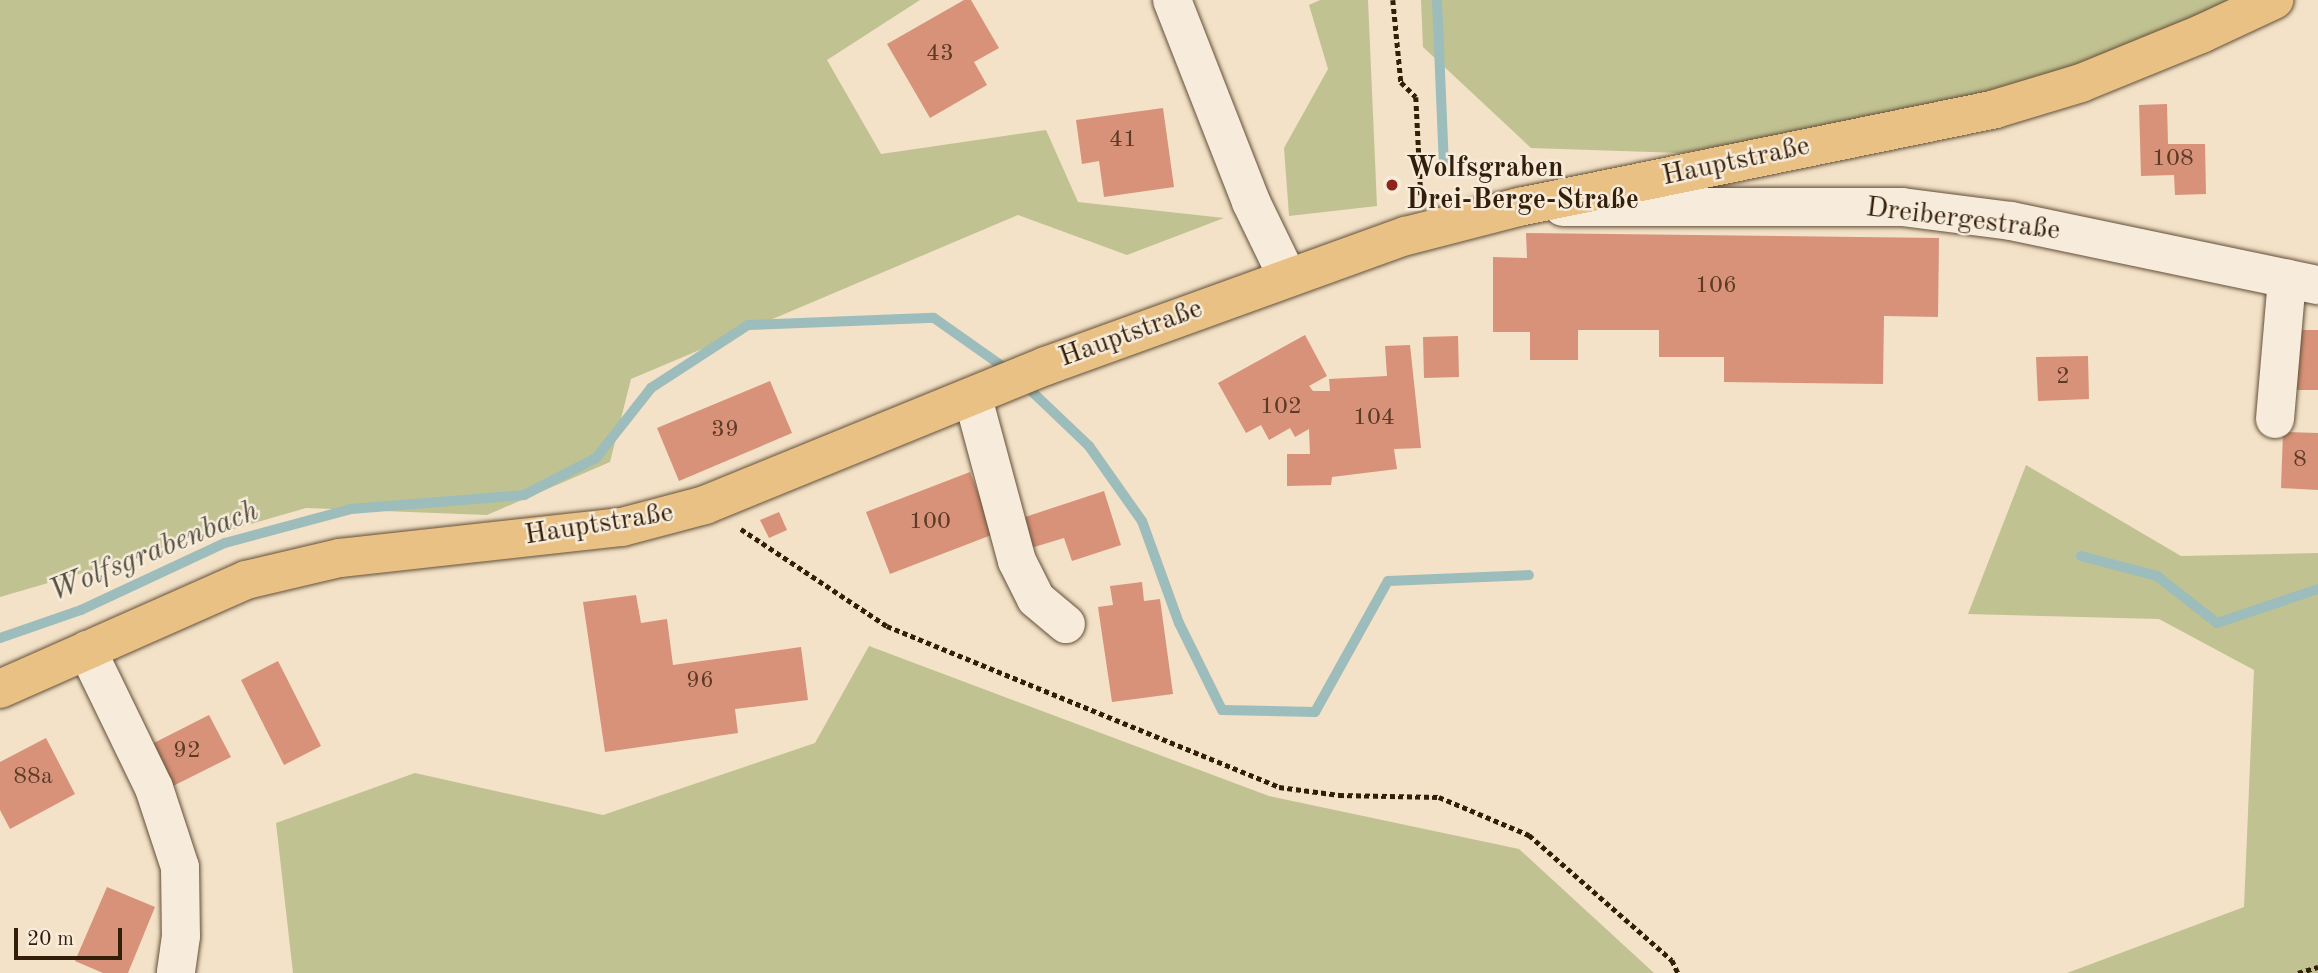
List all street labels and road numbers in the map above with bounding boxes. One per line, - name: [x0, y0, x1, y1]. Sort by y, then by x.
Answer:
- street label: Hauptstraße: [1659, 130, 1813, 194]
- street label: Dreibergestraße: [1864, 191, 2062, 249]
- street label: Hauptstraße: [1055, 293, 1207, 375]
- street label: Hauptstraße: [522, 497, 676, 553]

